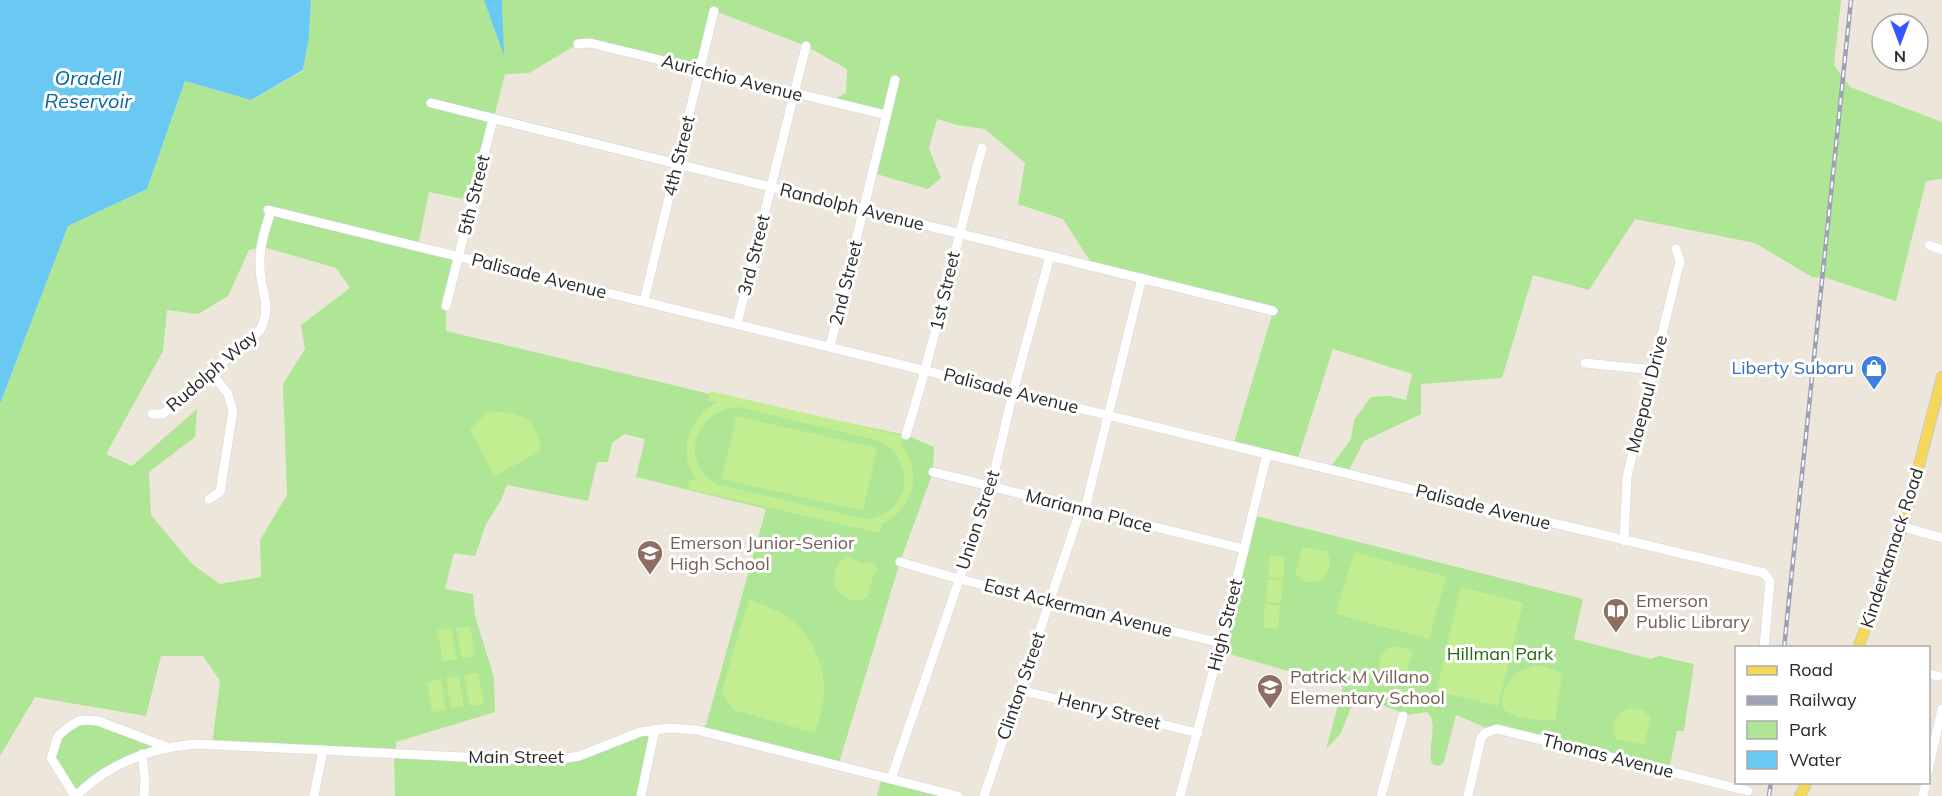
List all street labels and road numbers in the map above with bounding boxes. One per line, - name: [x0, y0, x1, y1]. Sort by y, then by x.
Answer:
- street label: Auricchio Avenue: [659, 49, 805, 106]
- street label: 4th Street: [657, 113, 700, 199]
- street label: 5th Street: [452, 152, 495, 238]
- street label: Randolph Avenue: [778, 177, 927, 236]
- street label: 3rd Street: [732, 212, 775, 298]
- street label: 2nd Street: [824, 238, 867, 328]
- street label: Palisade Avenue: [469, 248, 609, 303]
- street label: 1st Street: [924, 249, 965, 333]
- street label: Rudolph Way: [161, 324, 262, 417]
- street label: Maepaul Drive: [1621, 333, 1672, 455]
- street label: Palisade Avenue: [941, 363, 1081, 418]
- street label: Kinderkamack Road: [1855, 465, 1928, 631]
- street label: Union Street: [951, 467, 1004, 573]
- street label: Palisade Avenue: [1413, 479, 1553, 534]
- street label: Marianna Place: [1023, 484, 1155, 537]
- street label: East Ackerman Avenue: [982, 573, 1175, 642]
- street label: High Street: [1202, 577, 1247, 673]
- street label: Clinton Street: [991, 629, 1050, 743]
- street label: Henry Street: [1055, 687, 1163, 734]
- street label: Thomas Avenue: [1540, 728, 1676, 783]
- street label: Main Street: [468, 745, 564, 768]

